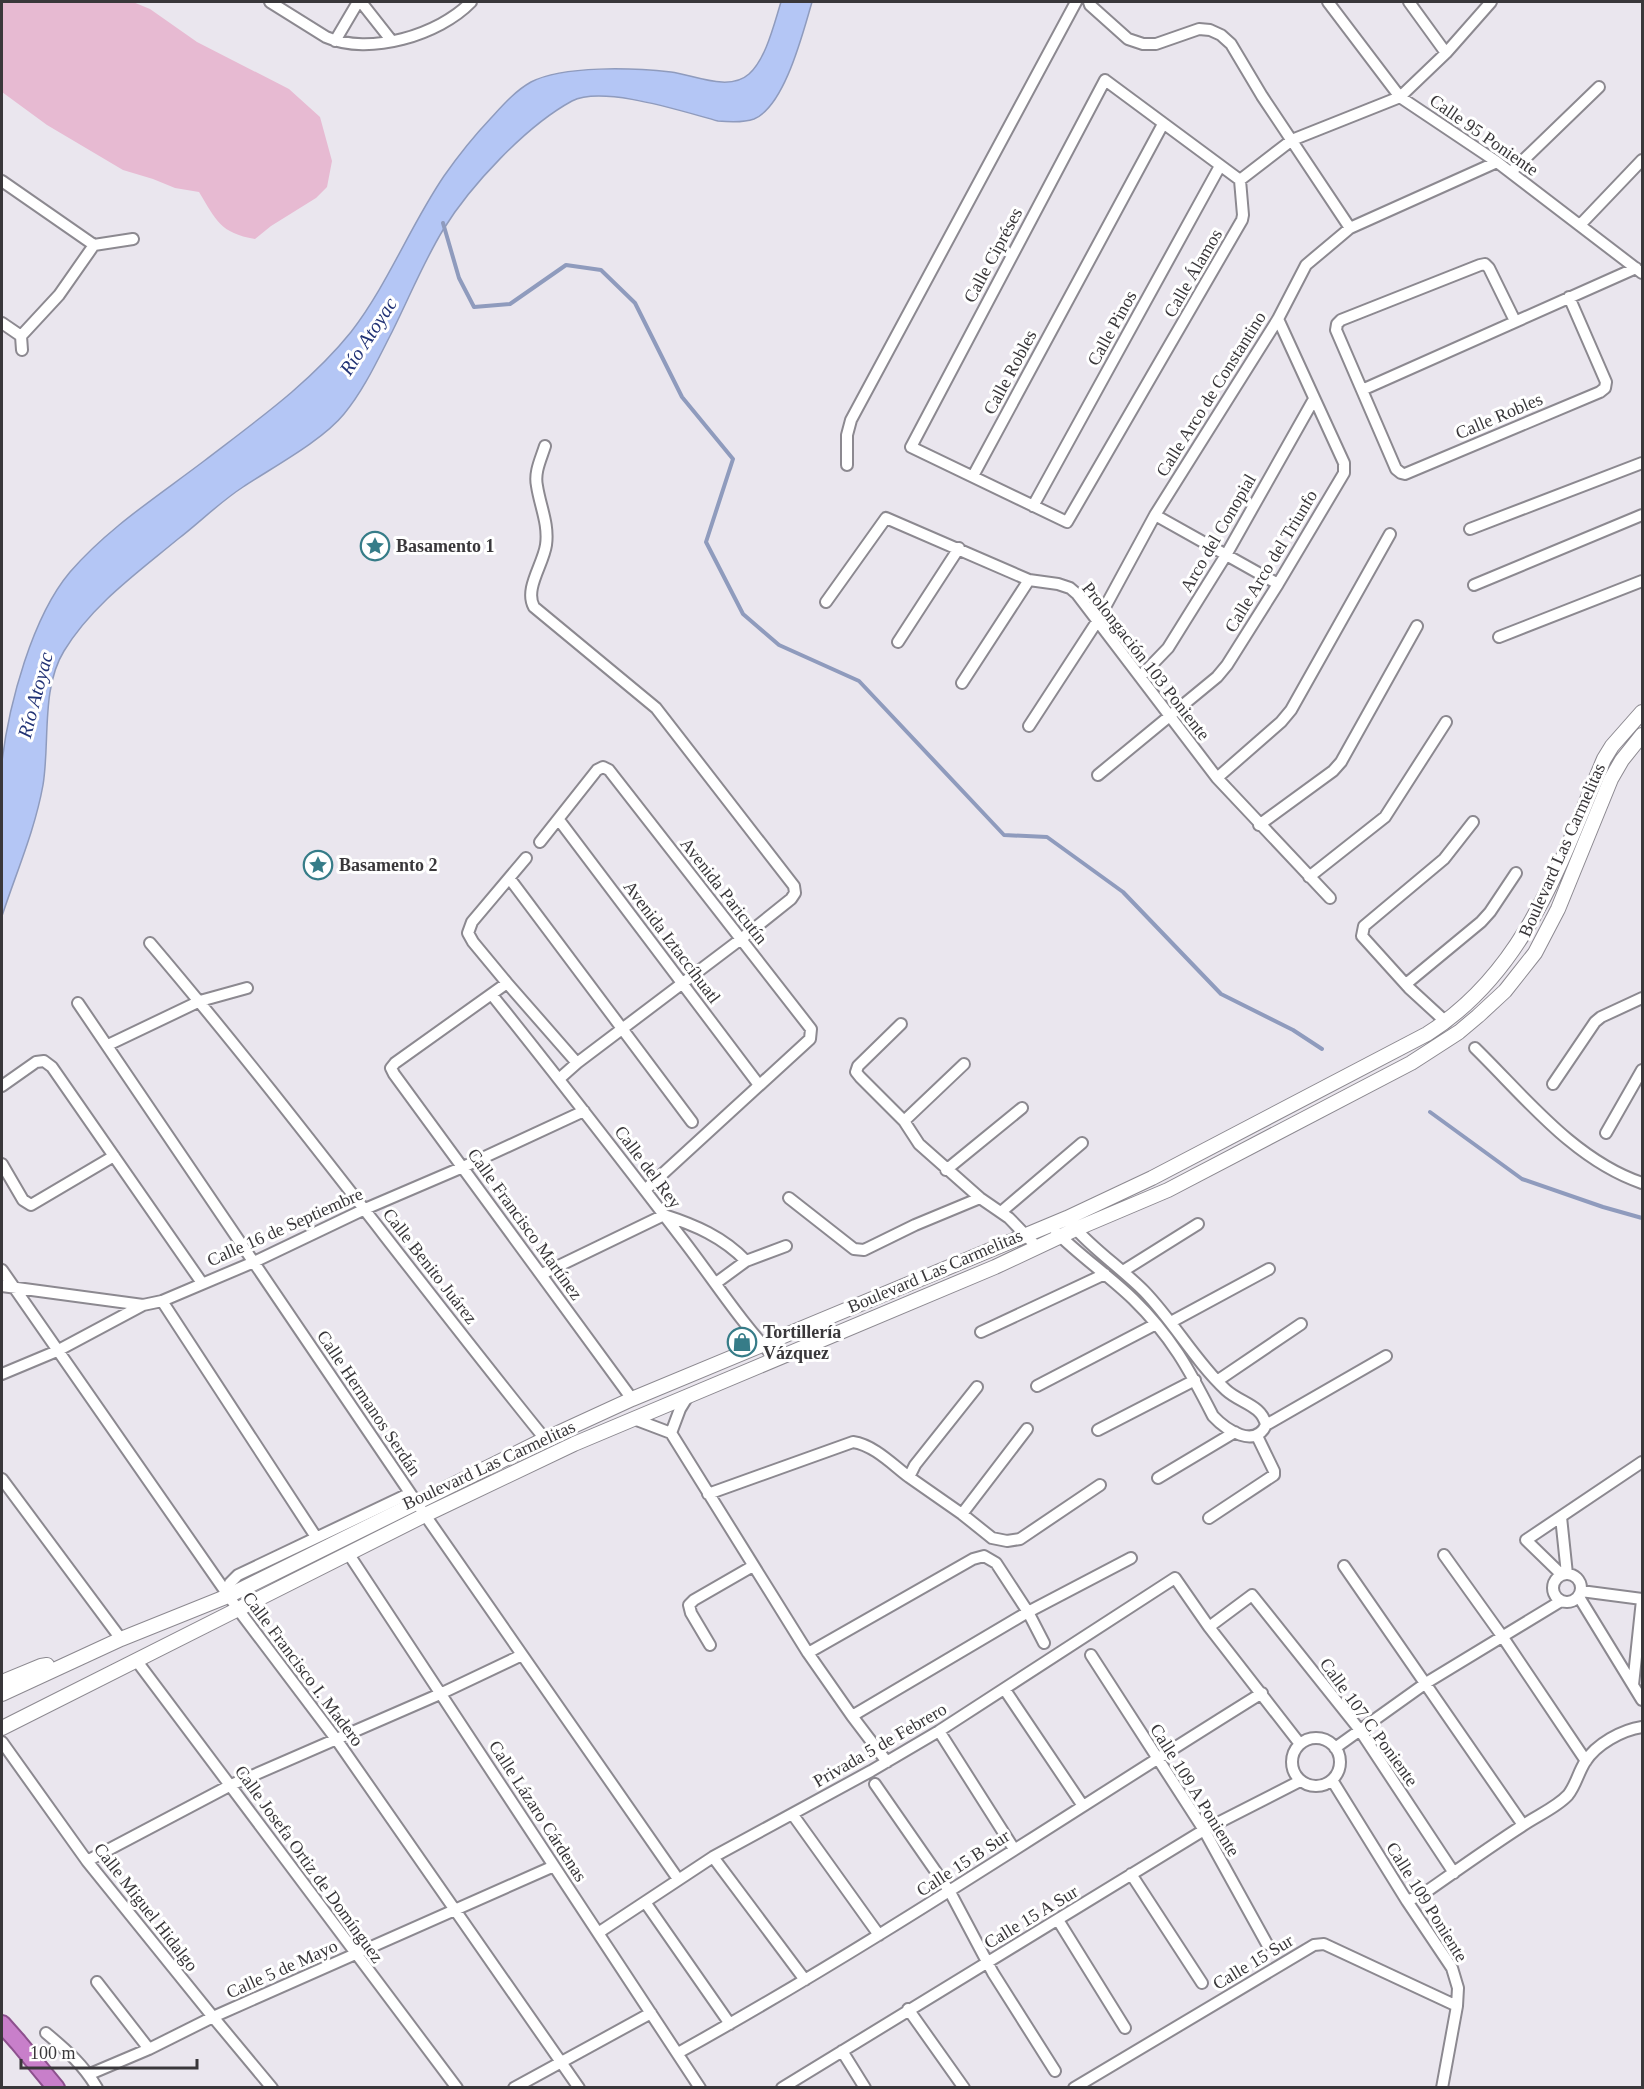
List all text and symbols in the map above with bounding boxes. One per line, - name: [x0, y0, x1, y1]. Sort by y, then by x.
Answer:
- street label: Calle 95 Poniente: [1426, 90, 1542, 180]
- street label: Calle Cipréses: [960, 204, 1026, 306]
- street label: Calle Álamos: [1159, 225, 1226, 321]
- street label: Calle Pinos: [1083, 287, 1141, 369]
- water label: Río Atoyac: [334, 293, 402, 380]
- street label: Calle Arco de Constantino: [1152, 308, 1270, 480]
- street label: Calle Robles: [979, 326, 1041, 418]
- street label: Calle Robles: [1453, 389, 1545, 443]
- street label: Arco del Conopial: [1176, 470, 1260, 596]
- street label: Calle Arco del Triunfo: [1221, 486, 1321, 636]
- place icon: Basamento 1: [359, 530, 391, 562]
- place label: Basamento 1: [396, 536, 495, 556]
- street label: Prolongación 103 Poniente: [1078, 578, 1214, 744]
- water label: Río Atoyac: [13, 650, 58, 742]
- street label: Boulevard Las Carmelitas: [1515, 760, 1609, 940]
- street label: Avenida Paricutín: [676, 834, 772, 948]
- place icon: Basamento 2: [302, 849, 334, 881]
- place label: Basamento 2: [339, 855, 438, 875]
- street label: Avenida Iztaccíhuatl: [619, 877, 725, 1007]
- street label: Calle del Rey: [611, 1122, 685, 1212]
- street label: Calle Francisco Martínez: [463, 1145, 587, 1303]
- street label: Calle 16 de Septiembre: [204, 1184, 366, 1270]
- street label: Calle Benito Juárez: [379, 1204, 481, 1328]
- street label: Boulevard Las Carmelitas: [845, 1225, 1025, 1317]
- place label: Tortillería Vázquez: [763, 1322, 841, 1363]
- shop icon: Tortillería Vázquez: [726, 1326, 758, 1358]
- street label: Calle Hermanos Serdán: [313, 1327, 425, 1479]
- street label: Boulevard Las Carmelitas: [400, 1416, 578, 1514]
- street label: Calle Francisco I. Madero: [238, 1588, 368, 1750]
- street label: Calle 107 C Poniente: [1316, 1654, 1422, 1790]
- street label: Privada 5 de Febrero: [810, 1699, 950, 1791]
- street label: Calle 109 A Poniente: [1146, 1720, 1244, 1860]
- street label: Calle Lázaro Cárdenas: [485, 1737, 591, 1885]
- street label: Calle Josefa Ortiz de Domínguez: [231, 1761, 387, 1967]
- street label: Calle 15 B Sur: [913, 1826, 1013, 1900]
- street label: Calle Miguel Hidalgo: [90, 1839, 202, 1975]
- street label: Calle 109 Poniente: [1382, 1839, 1472, 1965]
- street label: Calle 15 A Sur: [981, 1881, 1081, 1953]
- street label: Calle 15 Sur: [1209, 1930, 1297, 1994]
- street label: Calle 5 de Mayo: [223, 1936, 341, 2002]
- scale bar: [21, 2032, 196, 2070]
- text: 100 m: [30, 2043, 76, 2063]

